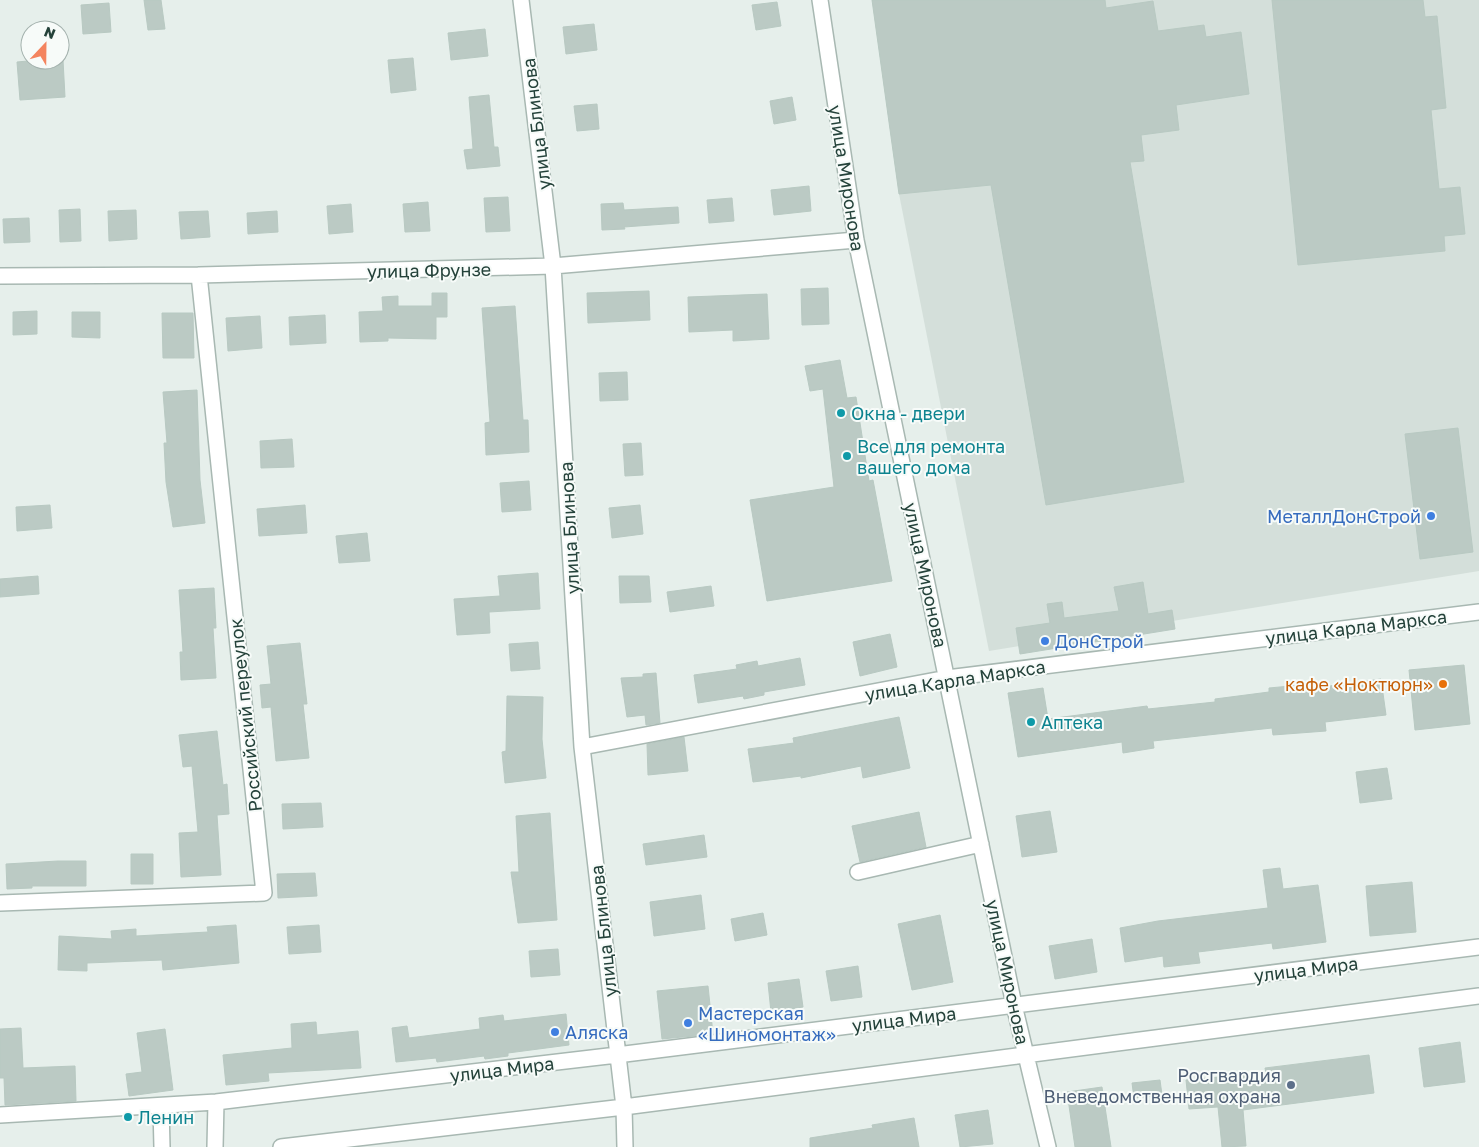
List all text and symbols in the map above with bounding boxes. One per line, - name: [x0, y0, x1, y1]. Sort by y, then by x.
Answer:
- north arrow: [20, 20, 70, 70]
- text: N: [42, 23, 58, 42]
- street label: улица Блинова: [517, 57, 555, 191]
- street label: улица Миронова: [825, 103, 869, 253]
- street label: улица Фрунзе: [367, 258, 491, 282]
- place label: Окна - двери: [851, 402, 965, 424]
- marker: Окна - двери: [835, 407, 847, 419]
- place label: Все для ремонта вашего дома: [857, 435, 1005, 478]
- marker: Все для ремонта вашего дома: [841, 450, 853, 462]
- street label: улица Блинова: [555, 461, 583, 595]
- street label: улица Миронова: [900, 500, 952, 650]
- place label: МеталлДонСтрой: [1267, 505, 1421, 527]
- marker: МеталлДонСтрой: [1425, 510, 1437, 522]
- street label: улица Карла Маркса: [1264, 605, 1448, 649]
- street label: Российский переулок: [224, 617, 266, 813]
- place label: ДонСтрой: [1055, 630, 1144, 652]
- marker: ДонСтрой: [1039, 635, 1051, 647]
- street label: улица Карла Маркса: [863, 655, 1047, 705]
- place label: кафе «Ноктюрн»: [1285, 673, 1433, 695]
- marker: кафе «Ноктюрн»: [1437, 678, 1449, 690]
- place label: Аптека: [1041, 711, 1103, 733]
- marker: Аптека: [1025, 716, 1037, 728]
- street label: улица Блинова: [585, 864, 621, 998]
- street label: улица Миронова: [982, 897, 1034, 1047]
- street label: улица Мира: [1253, 952, 1359, 986]
- place label: Мастерская «Шиномонтаж»: [698, 1002, 836, 1045]
- street label: улица Мира: [851, 1002, 957, 1036]
- marker: Мастерская «Шиномонтаж»: [682, 1017, 694, 1029]
- place label: Аляска: [565, 1021, 628, 1043]
- marker: Аляска: [549, 1026, 561, 1038]
- street label: улица Мира: [449, 1052, 555, 1086]
- place label: Росгвардия Вневедомственная охрана: [1044, 1064, 1281, 1107]
- marker: Росгвардия Вневедомственная охрана: [1285, 1079, 1297, 1091]
- place label: Ленин: [138, 1106, 194, 1128]
- marker: Ленин: [122, 1111, 134, 1123]

